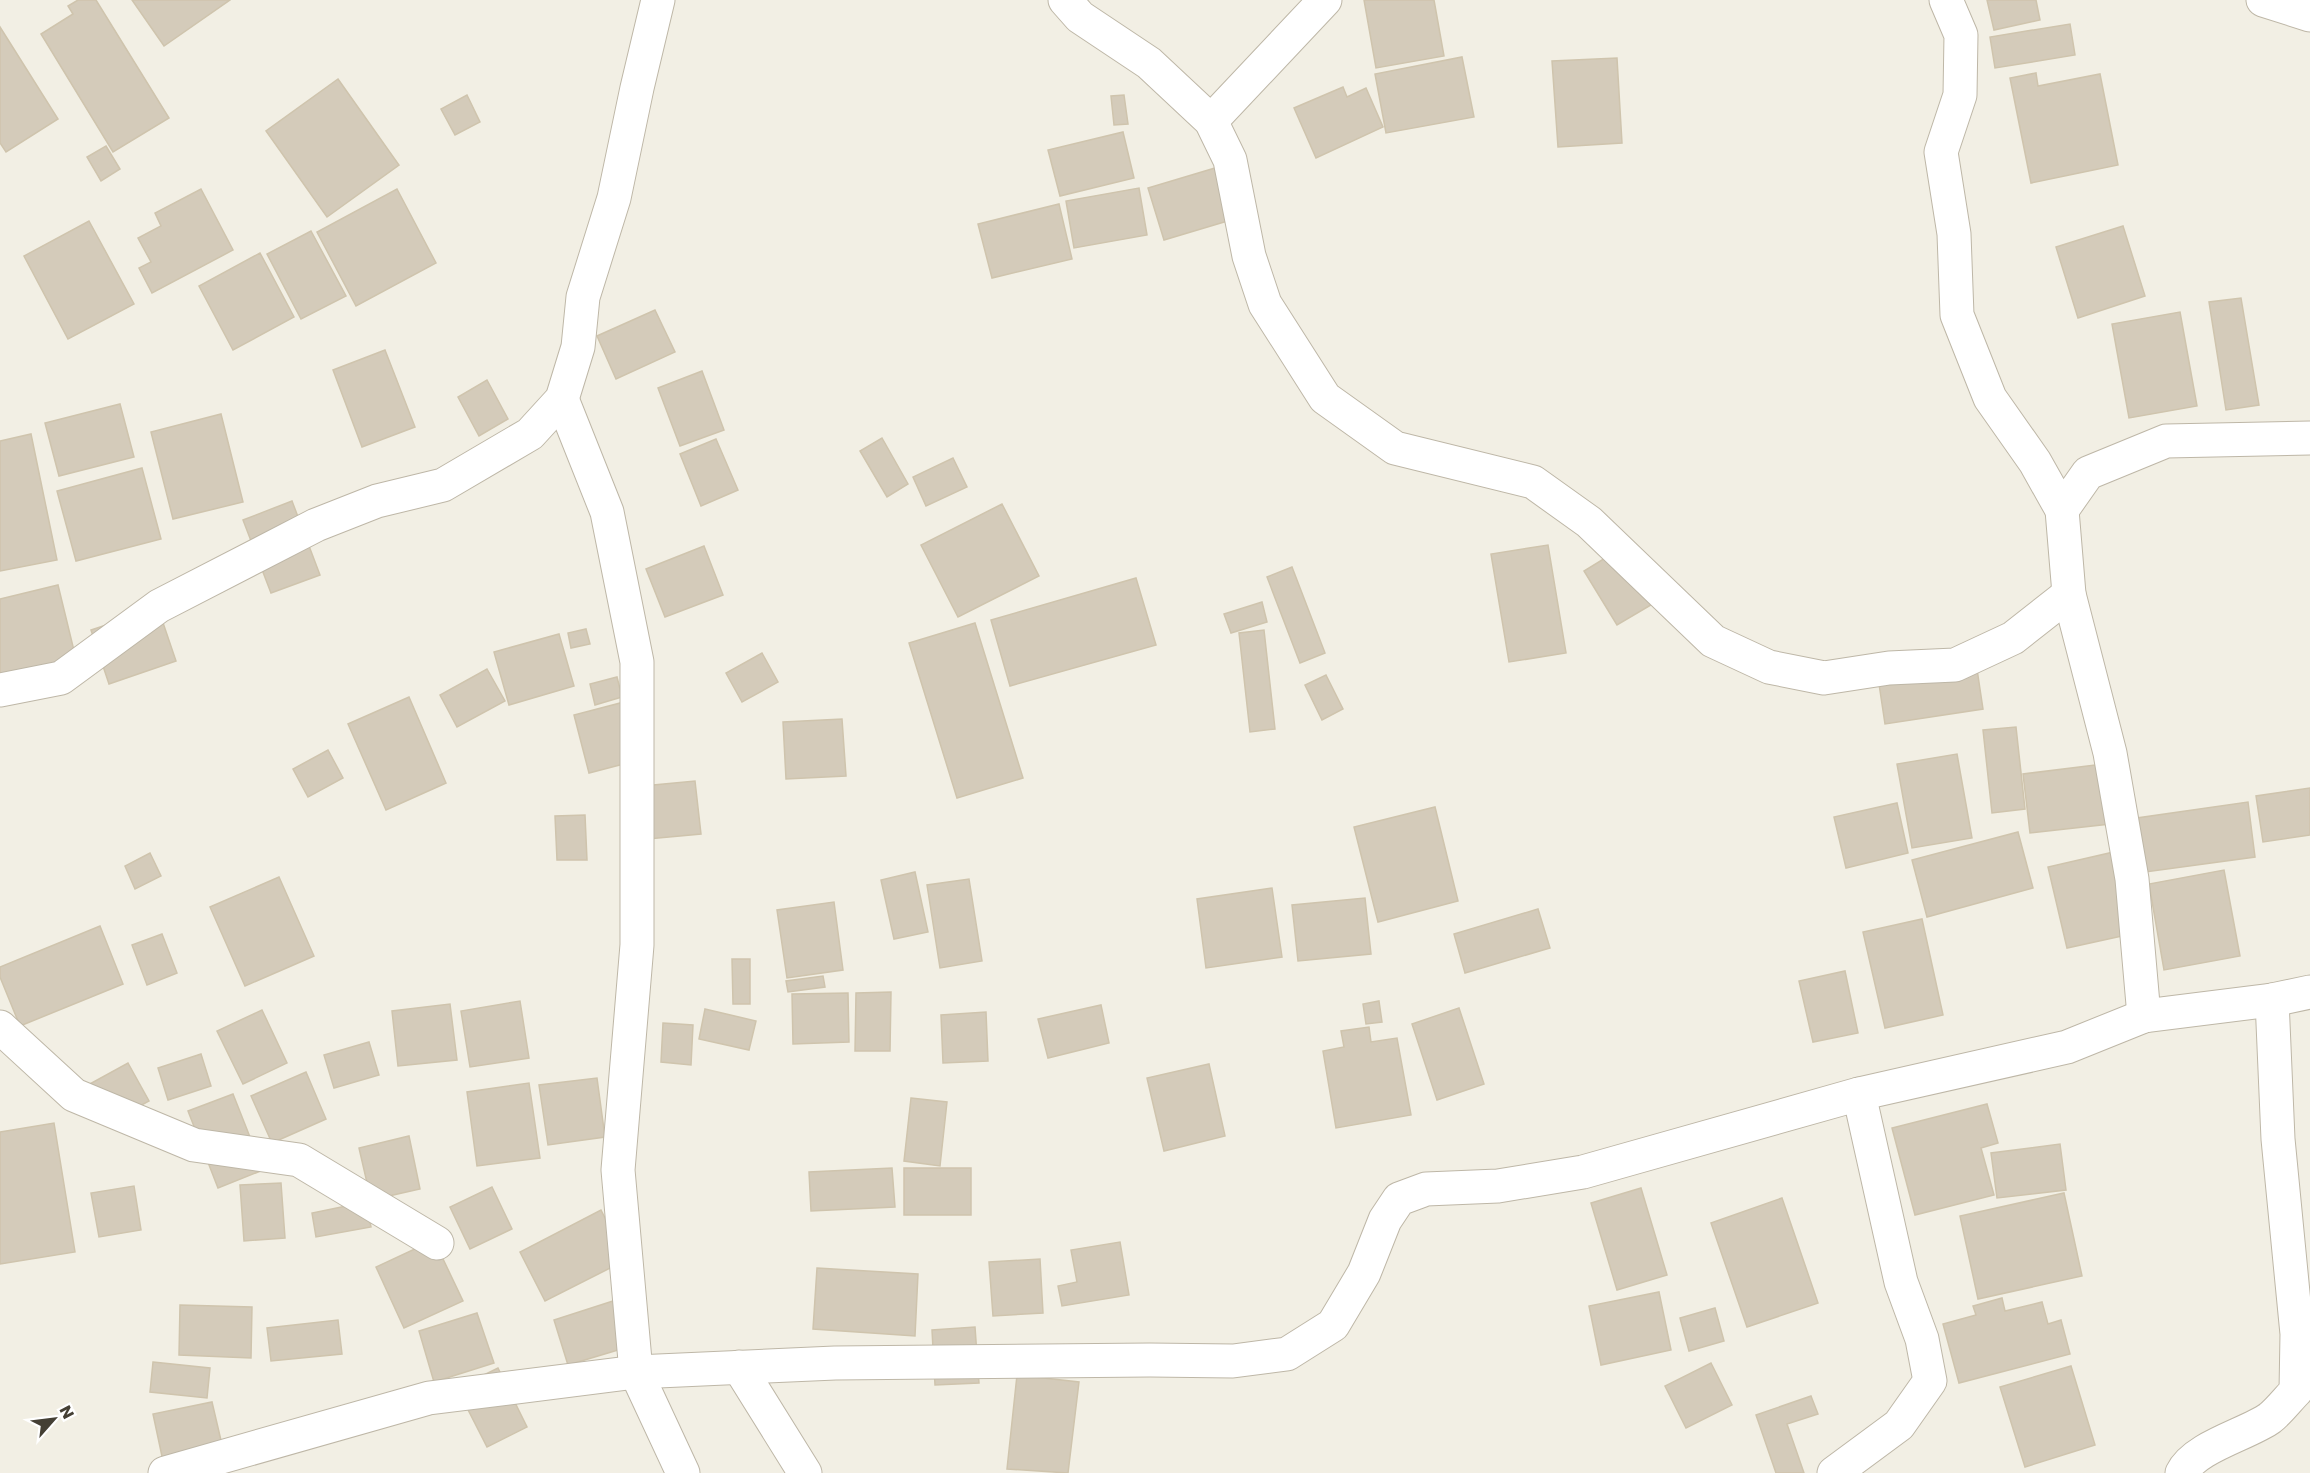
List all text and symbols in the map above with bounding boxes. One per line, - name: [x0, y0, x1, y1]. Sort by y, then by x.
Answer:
- north arrow: [24, 1389, 84, 1449]
- text: N: [54, 1401, 80, 1423]

